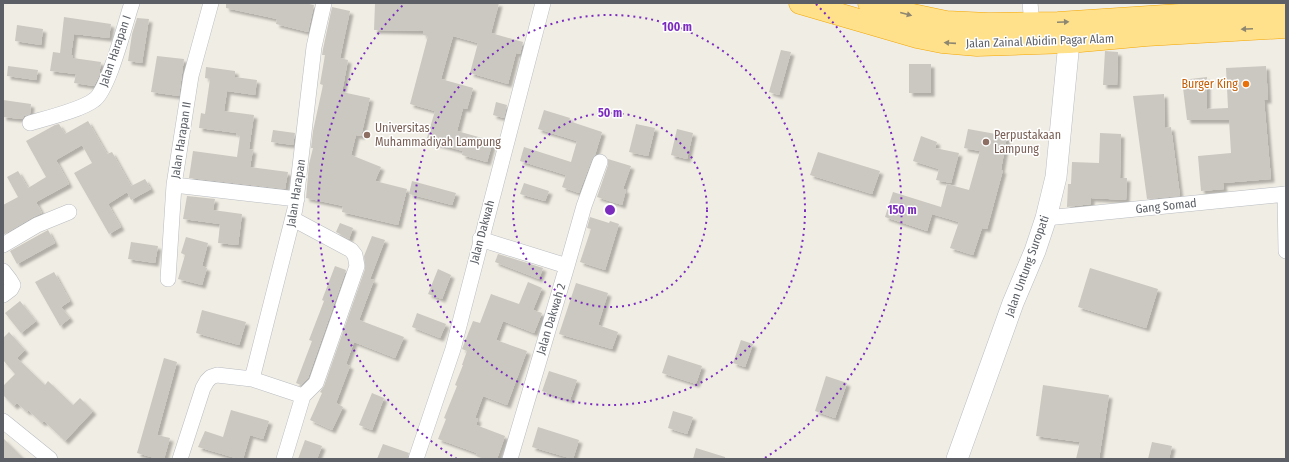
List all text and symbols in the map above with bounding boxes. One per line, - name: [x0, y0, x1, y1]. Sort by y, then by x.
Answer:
- one-way arrow: [900, 11, 912, 17]
- street label: Jalan Harapan I: [96, 14, 134, 88]
- one-way arrow: [1057, 19, 1069, 26]
- text: 100 m: [662, 20, 692, 34]
- one-way arrow: [1241, 26, 1253, 33]
- street label: Jalan Zainal Abidin Pagar Alam: [966, 31, 1114, 51]
- one-way arrow: [944, 39, 956, 46]
- place label: Burger King: [1181, 77, 1238, 91]
- marker: Burger King: [1241, 79, 1251, 89]
- street label: Jalan Harapan II: [168, 101, 194, 179]
- text: 50 m: [598, 106, 622, 120]
- place label: Universitas Muhammadiyah Lampung: [375, 121, 501, 149]
- place label: Perpustakaan Lampung: [994, 128, 1061, 156]
- marker: Universitas Muhammadiyah Lampung: [362, 130, 372, 140]
- marker: Perpustakaan Lampung: [981, 137, 991, 147]
- street label: Jalan Harapan: [284, 158, 308, 228]
- street label: Gang Somad: [1135, 196, 1197, 216]
- street label: Jalan Dakwah: [467, 199, 497, 265]
- centre of rings: [603, 203, 617, 217]
- text: 150 m: [887, 203, 917, 217]
- street label: Jalan Untung Suropati: [1002, 213, 1052, 319]
- street label: Jalan Dakwah 2: [534, 282, 568, 356]

